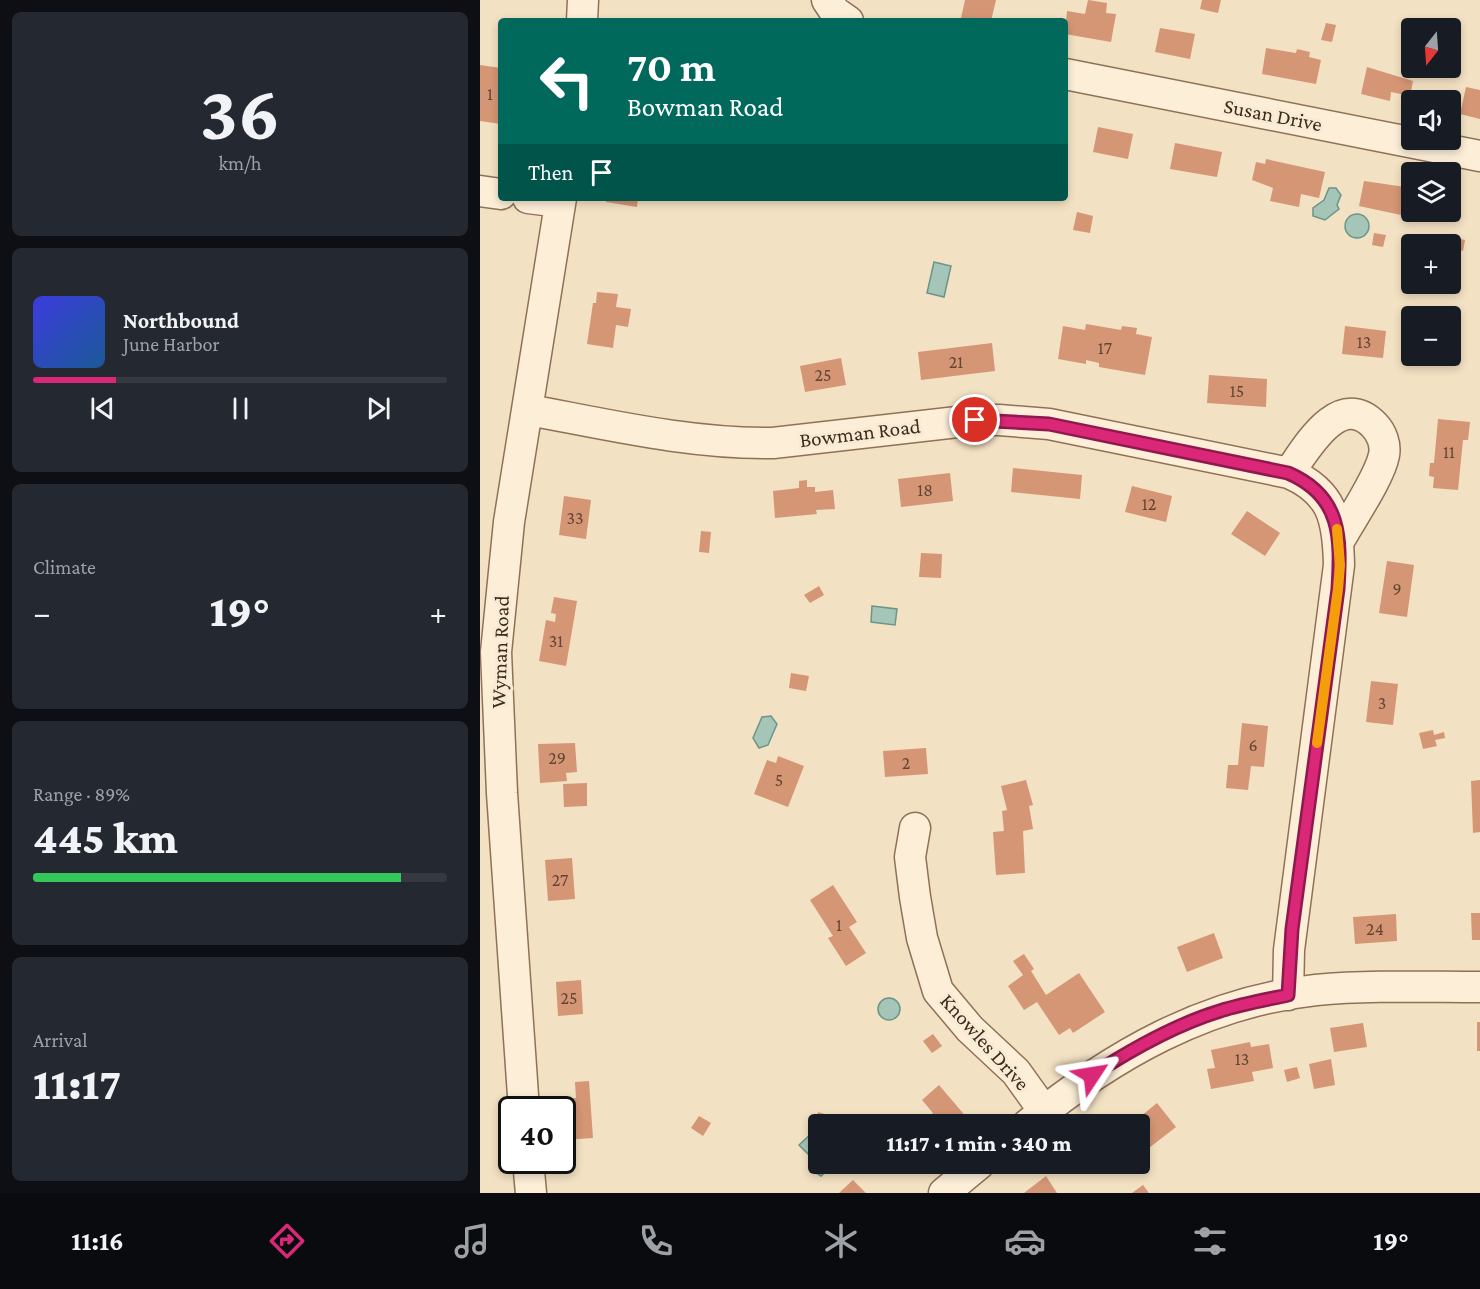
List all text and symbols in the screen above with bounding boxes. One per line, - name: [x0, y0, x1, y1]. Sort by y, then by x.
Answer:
- north arrow: [1401, 18, 1461, 78]
- map controls: [1401, 18, 1461, 366]
- icon: left: [528, 42, 606, 120]
- text: 70 m: [627, 43, 716, 90]
- text: 36: [200, 69, 280, 156]
- house number: 1: [487, 84, 493, 104]
- button: sound: [1401, 90, 1461, 150]
- text: Bowman Road: [627, 92, 784, 122]
- street label: Susan Drive: [1222, 94, 1324, 136]
- text: km/h: [218, 152, 262, 174]
- icon: arrive: [585, 156, 618, 189]
- text: Then: [528, 160, 573, 185]
- button: layers: [1401, 162, 1461, 222]
- button: +: [1401, 234, 1461, 294]
- button: −: [1401, 306, 1461, 366]
- text: Northbound: [123, 308, 239, 333]
- house number: 13: [1357, 332, 1371, 352]
- text: June Harbor: [123, 333, 220, 355]
- house number: 17: [1098, 338, 1112, 358]
- house number: 21: [949, 352, 963, 372]
- house number: 25: [814, 365, 832, 385]
- house number: 15: [1230, 381, 1244, 401]
- icon: previous: [86, 392, 119, 425]
- icon: pause: [224, 392, 257, 425]
- icon: next: [362, 392, 395, 425]
- pin: [949, 394, 1000, 445]
- icon: arrive: [958, 403, 991, 436]
- street label: Bowman Road: [798, 414, 922, 452]
- house number: 11: [1443, 442, 1455, 462]
- house number: 18: [917, 480, 933, 500]
- house number: 12: [1142, 494, 1156, 514]
- house number: 33: [567, 508, 584, 528]
- text: Climate: [33, 556, 96, 578]
- house number: 9: [1392, 579, 1402, 599]
- text: 19°: [210, 586, 270, 636]
- text: −: [33, 594, 50, 631]
- text: +: [430, 594, 447, 631]
- street label: Wyman Road: [486, 595, 514, 709]
- house number: 31: [549, 631, 563, 651]
- house number: 3: [1378, 693, 1386, 713]
- house number: 6: [1248, 735, 1258, 755]
- house number: 29: [548, 748, 566, 768]
- house number: 2: [902, 753, 910, 773]
- house number: 5: [775, 770, 783, 790]
- text: Range · 89%: [33, 783, 130, 805]
- text: 445 km: [33, 813, 178, 863]
- house number: 27: [552, 870, 568, 890]
- house number: 1: [836, 915, 842, 935]
- house number: 24: [1366, 919, 1384, 939]
- house number: 25: [560, 988, 578, 1008]
- street label: Knowles Drive: [935, 989, 1035, 1095]
- text: Arrival: [33, 1029, 87, 1051]
- position arrow: [1060, 1043, 1124, 1107]
- house number: 13: [1235, 1049, 1249, 1069]
- text: 11:17: [33, 1059, 121, 1109]
- speed limit sign: 40: [498, 1096, 576, 1174]
- text: 11:17 · 1 min · 340 m: [886, 1131, 1072, 1156]
- icon: directions: [266, 1220, 308, 1262]
- icon: music: [451, 1220, 493, 1262]
- icon: phone: [635, 1220, 677, 1262]
- icon: climate: [820, 1220, 862, 1262]
- icon: car: [1004, 1220, 1046, 1262]
- icon: filters: [1189, 1220, 1231, 1262]
- text: 11:16: [71, 1226, 124, 1256]
- text: 19°: [1373, 1226, 1409, 1256]

